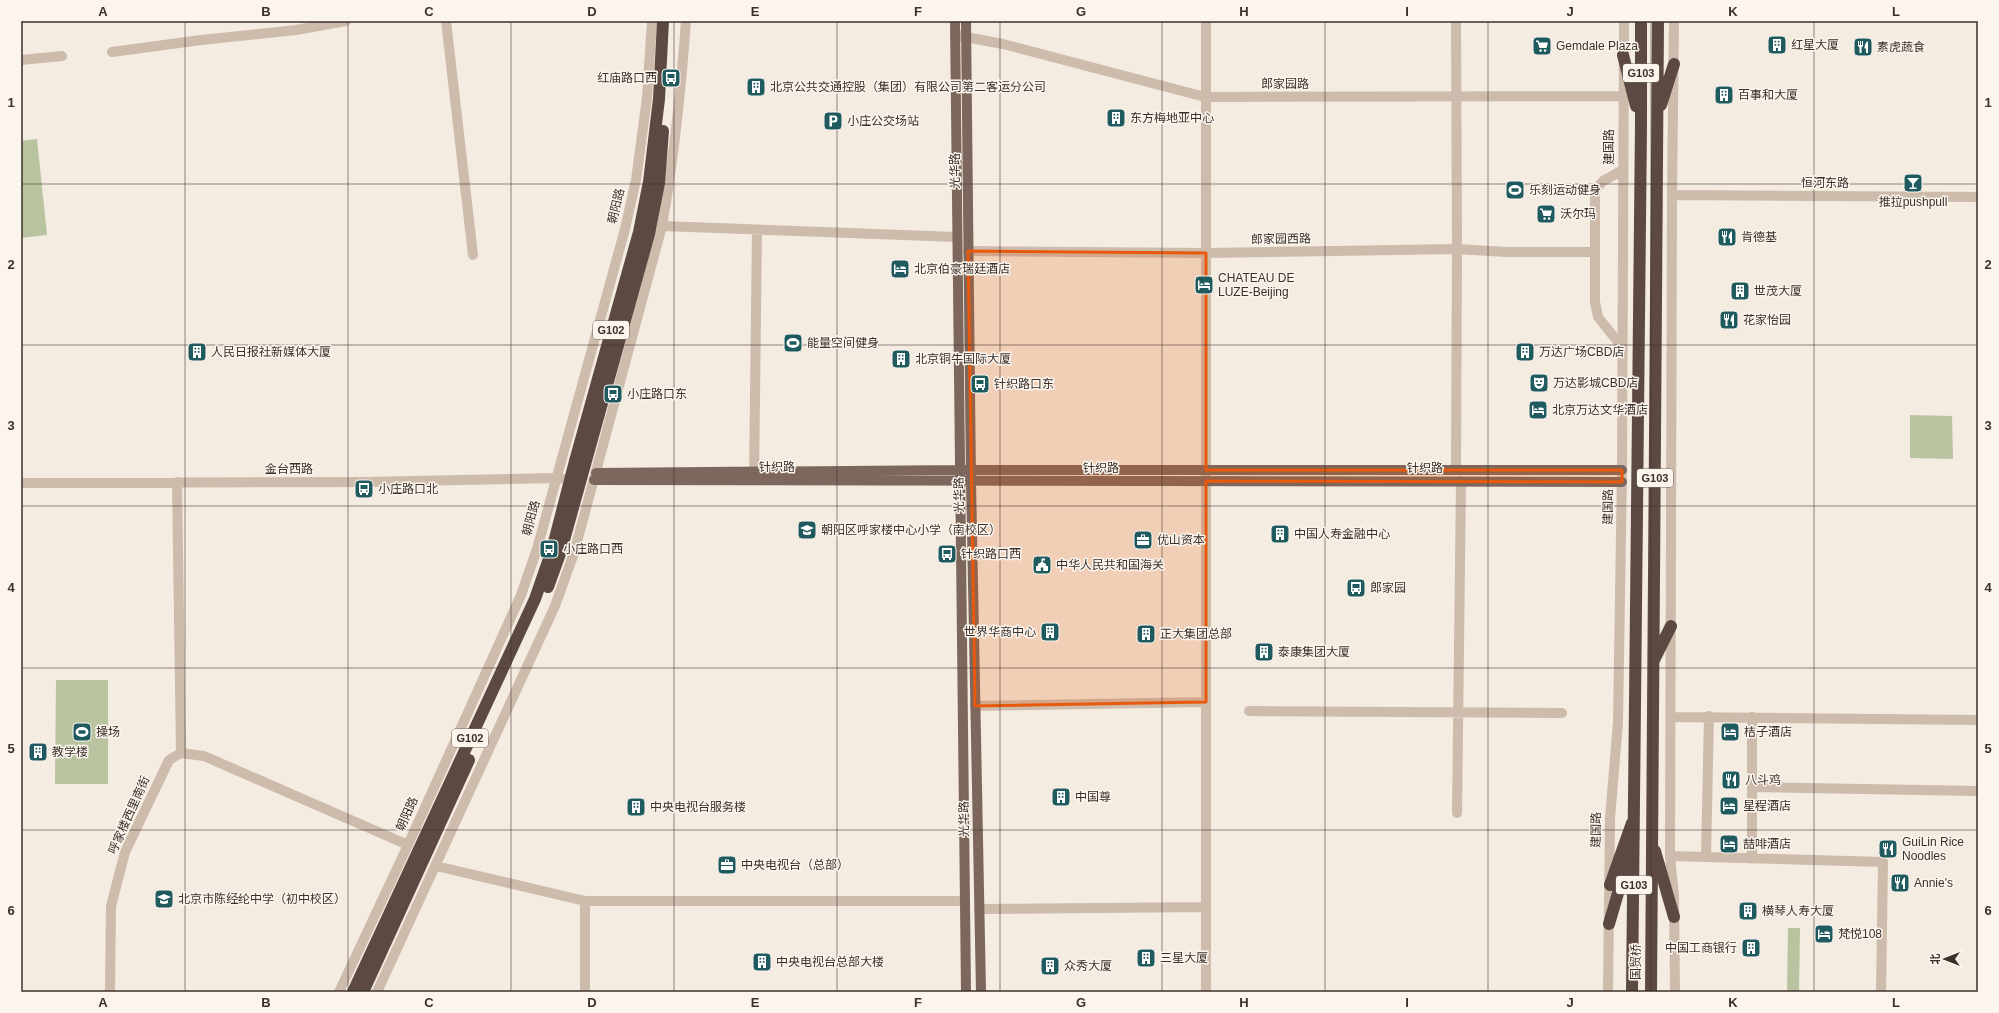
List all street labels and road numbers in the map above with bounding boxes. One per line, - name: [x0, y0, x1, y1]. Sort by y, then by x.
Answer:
- road number: G103: [1623, 64, 1659, 82]
- street label: 郎家园路: [1261, 77, 1309, 91]
- street label: 建国路: [1602, 129, 1616, 165]
- street label: 光华路: [948, 153, 962, 189]
- street label: 恒河东路: [1801, 176, 1849, 190]
- street label: 朝阳路: [605, 187, 627, 225]
- street label: 郎家园西路: [1251, 231, 1311, 247]
- road number: G102: [593, 321, 629, 339]
- street label: 针织路: [759, 460, 795, 474]
- street label: 针织路: [1083, 461, 1119, 475]
- street label: 针织路: [1407, 461, 1443, 475]
- street label: 金台西路: [265, 462, 313, 476]
- road number: G103: [1637, 469, 1673, 487]
- street label: 光华路: [952, 477, 966, 513]
- street label: 建国路: [1601, 489, 1615, 525]
- street label: 朝阳路: [520, 499, 542, 537]
- road number: G102: [452, 729, 488, 747]
- street label: 呼家楼西里南街: [106, 774, 152, 856]
- street label: 朝阳路: [393, 795, 421, 833]
- street label: 光华路: [957, 801, 971, 837]
- street label: 建国路: [1589, 812, 1603, 848]
- road number: G103: [1616, 876, 1652, 894]
- street label: 国贸桥: [1629, 944, 1643, 980]

